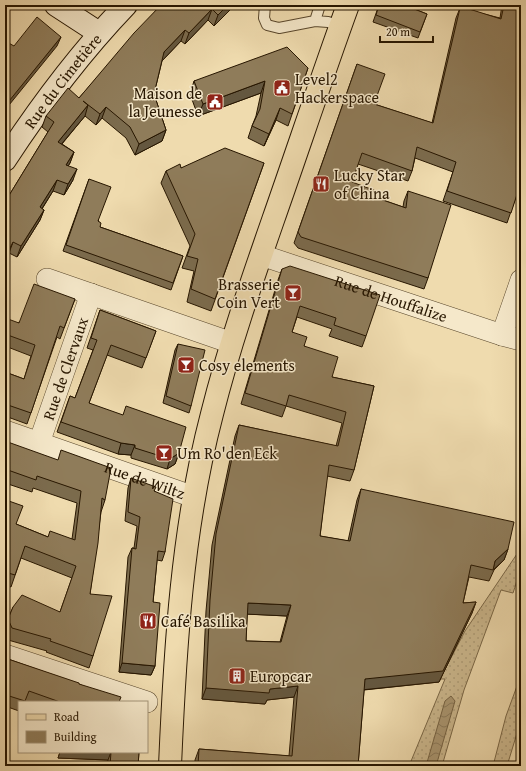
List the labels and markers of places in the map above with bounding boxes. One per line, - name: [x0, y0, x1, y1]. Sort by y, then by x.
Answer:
- place label: Level2 Hackerspace: [295, 67, 379, 109]
- public building icon: Level2 Hackerspace: [272, 78, 292, 98]
- place label: Maison de la Jeunesse: [129, 81, 202, 123]
- public building icon: Maison de la Jeunesse: [205, 92, 225, 112]
- place label: Lucky Star of China: [334, 163, 405, 205]
- restaurant icon: Lucky Star of China: [311, 174, 331, 194]
- place label: Brasserie Coin Vert: [217, 272, 280, 314]
- bar icon: Brasserie Coin Vert: [283, 283, 303, 303]
- place label: Cosy elements: [199, 353, 295, 377]
- bar icon: Cosy elements: [176, 355, 196, 375]
- place label: Um Ro'den Eck: [177, 441, 278, 465]
- bar icon: Um Ro'den Eck: [154, 443, 174, 463]
- place label: Café Basilika: [161, 609, 246, 633]
- restaurant icon: Café Basilika: [138, 611, 158, 631]
- place label: Europcar: [250, 664, 312, 688]
- building icon: Europcar: [227, 666, 247, 686]

